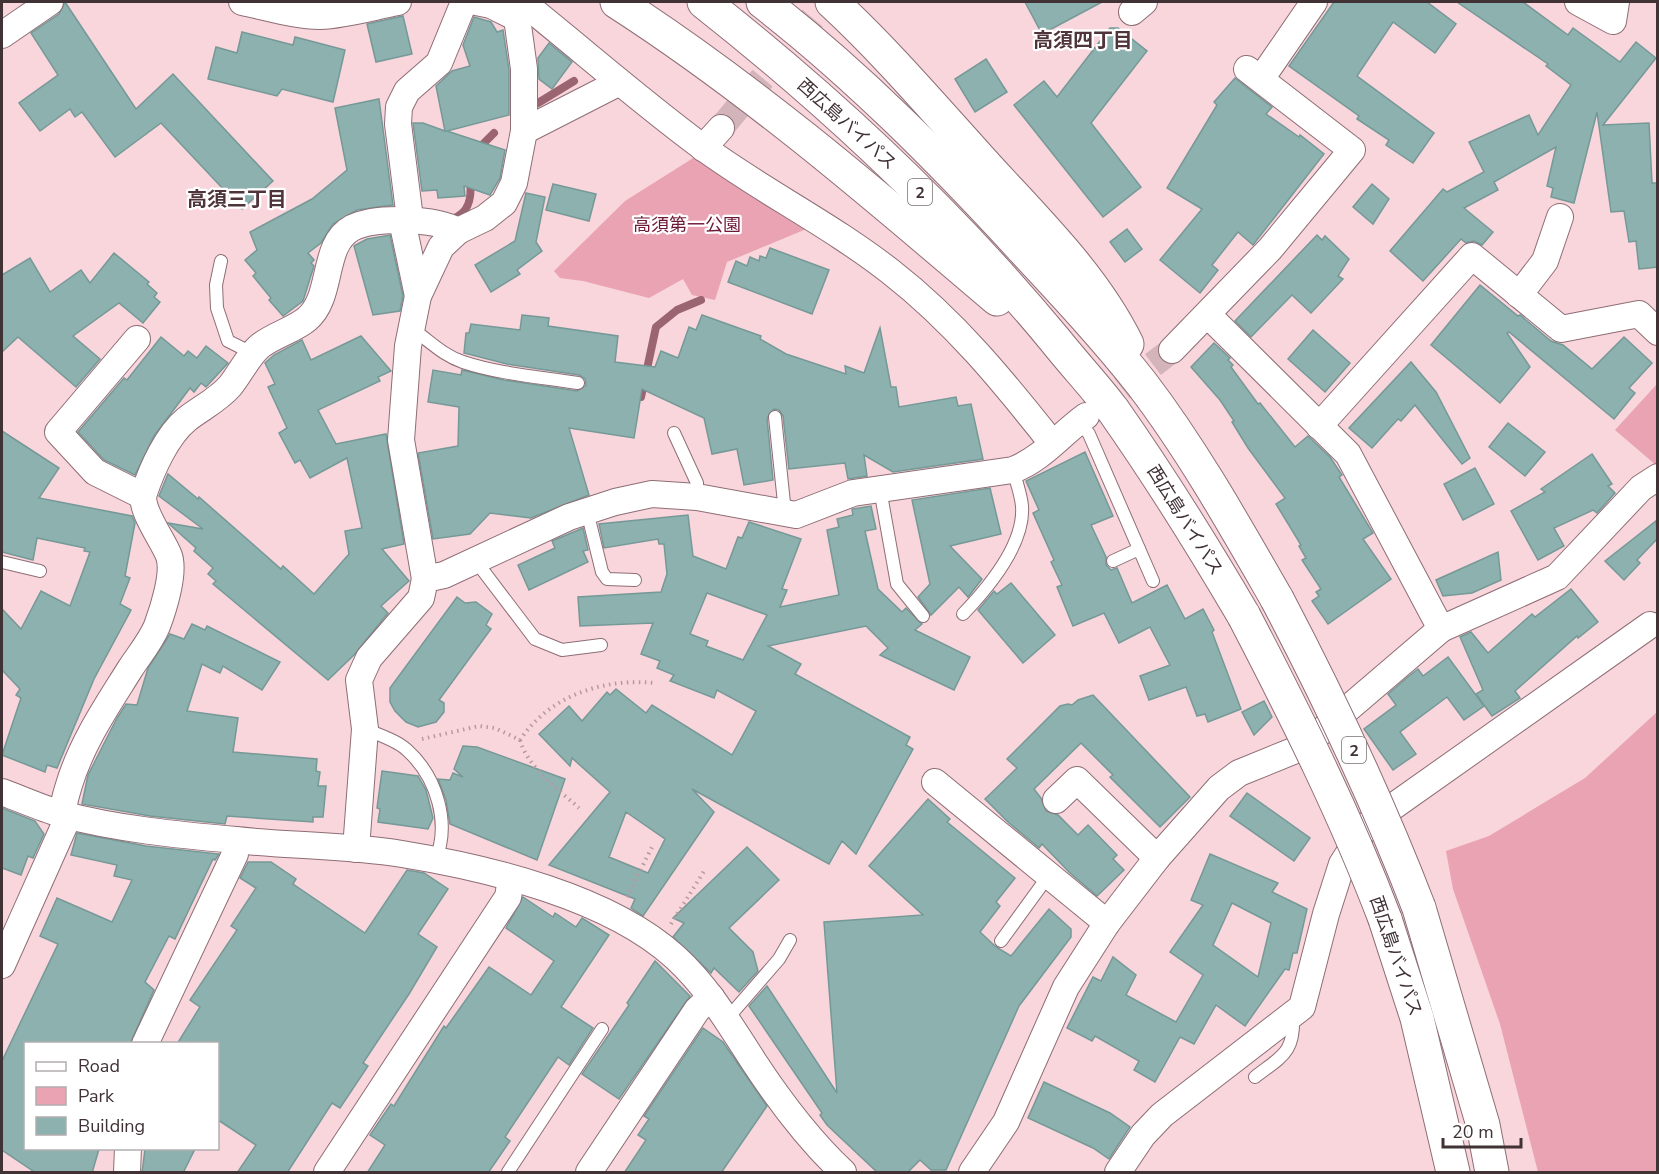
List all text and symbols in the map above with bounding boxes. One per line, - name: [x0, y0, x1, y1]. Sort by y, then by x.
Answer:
- district label: 高須四丁目: [1033, 27, 1133, 54]
- street label: 西広島バイパス: [792, 73, 902, 175]
- road number: 2: [908, 179, 932, 205]
- district label: 高須三丁目: [187, 186, 287, 213]
- park label: 高須第一公園: [633, 213, 741, 237]
- street label: 西広島バイパス: [1142, 460, 1228, 580]
- road number: 2: [1342, 737, 1366, 763]
- street label: 西広島バイパス: [1364, 893, 1428, 1019]
- legend: [24, 1042, 219, 1150]
- text: Road: [78, 1054, 120, 1078]
- text: Park: [78, 1084, 115, 1108]
- scale bar: [1443, 1111, 1521, 1149]
- text: Building: [78, 1114, 145, 1138]
- text: 20 m: [1452, 1120, 1494, 1144]

